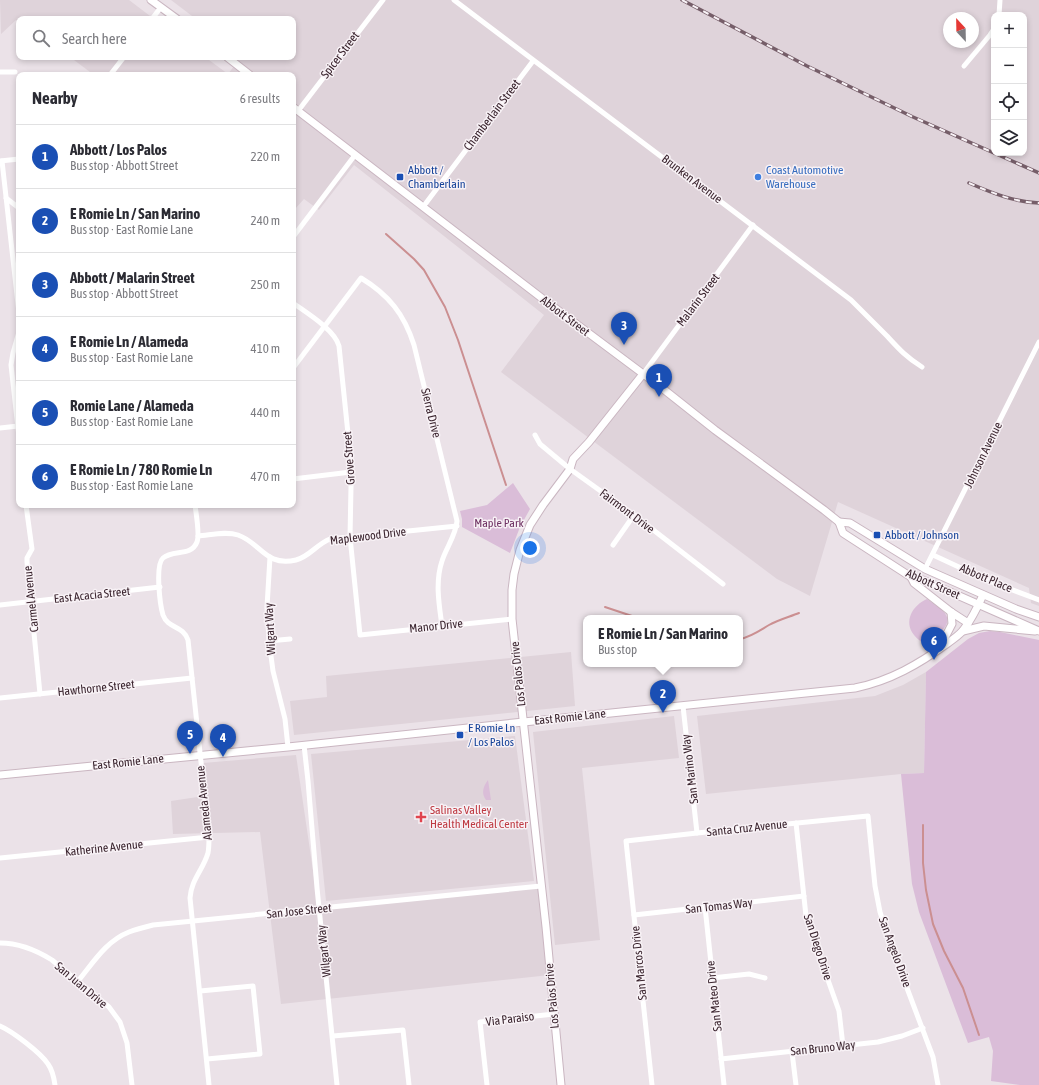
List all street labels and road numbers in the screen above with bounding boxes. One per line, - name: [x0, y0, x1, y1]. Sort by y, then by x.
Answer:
- street label: Spicer Street: [318, 28, 362, 81]
- street label: Chamberlain Street: [461, 76, 524, 153]
- street label: Brunken Avenue: [659, 152, 725, 206]
- street label: Malarin Street: [674, 270, 723, 329]
- street label: Abbott Street: [538, 293, 593, 339]
- street label: Sierra Drive: [418, 387, 444, 439]
- street label: Johnson Avenue: [961, 420, 1005, 490]
- street label: Grove Street: [340, 430, 358, 485]
- street label: Fairmont Drive: [597, 486, 657, 536]
- street label: Maplewood Drive: [329, 524, 407, 548]
- street label: Abbott Place: [957, 561, 1015, 595]
- street label: Carmel Avenue: [21, 565, 41, 633]
- street label: Abbott Street: [904, 566, 963, 602]
- street label: East Acacia Street: [53, 584, 131, 606]
- street label: Wilgart Way: [262, 602, 278, 656]
- street label: Manor Drive: [409, 616, 463, 636]
- street label: Los Palos Drive: [508, 641, 528, 707]
- street label: Hawthorne Street: [57, 677, 136, 699]
- street label: East Romie Lane: [534, 706, 606, 728]
- street label: San Marino Way: [679, 733, 701, 805]
- street label: East Romie Lane: [92, 751, 164, 773]
- street label: Alameda Avenue: [193, 765, 215, 841]
- street label: Santa Cruz Avenue: [706, 817, 788, 839]
- street label: Katherine Avenue: [64, 837, 144, 859]
- street label: San Tomas Way: [685, 896, 753, 916]
- street label: San Jose Street: [266, 901, 333, 921]
- street label: San Diego Drive: [801, 912, 835, 982]
- street label: San Angelo Drive: [876, 915, 914, 989]
- street label: Wilgart Way: [314, 924, 334, 978]
- street label: San Marcos Drive: [628, 925, 650, 1001]
- street label: San Juan Drive: [52, 959, 110, 1011]
- street label: San Mateo Drive: [703, 960, 725, 1032]
- street label: Los Palos Drive: [542, 963, 562, 1029]
- street label: Via Paraiso: [485, 1009, 535, 1029]
- street label: San Bruno Way: [790, 1038, 856, 1058]

